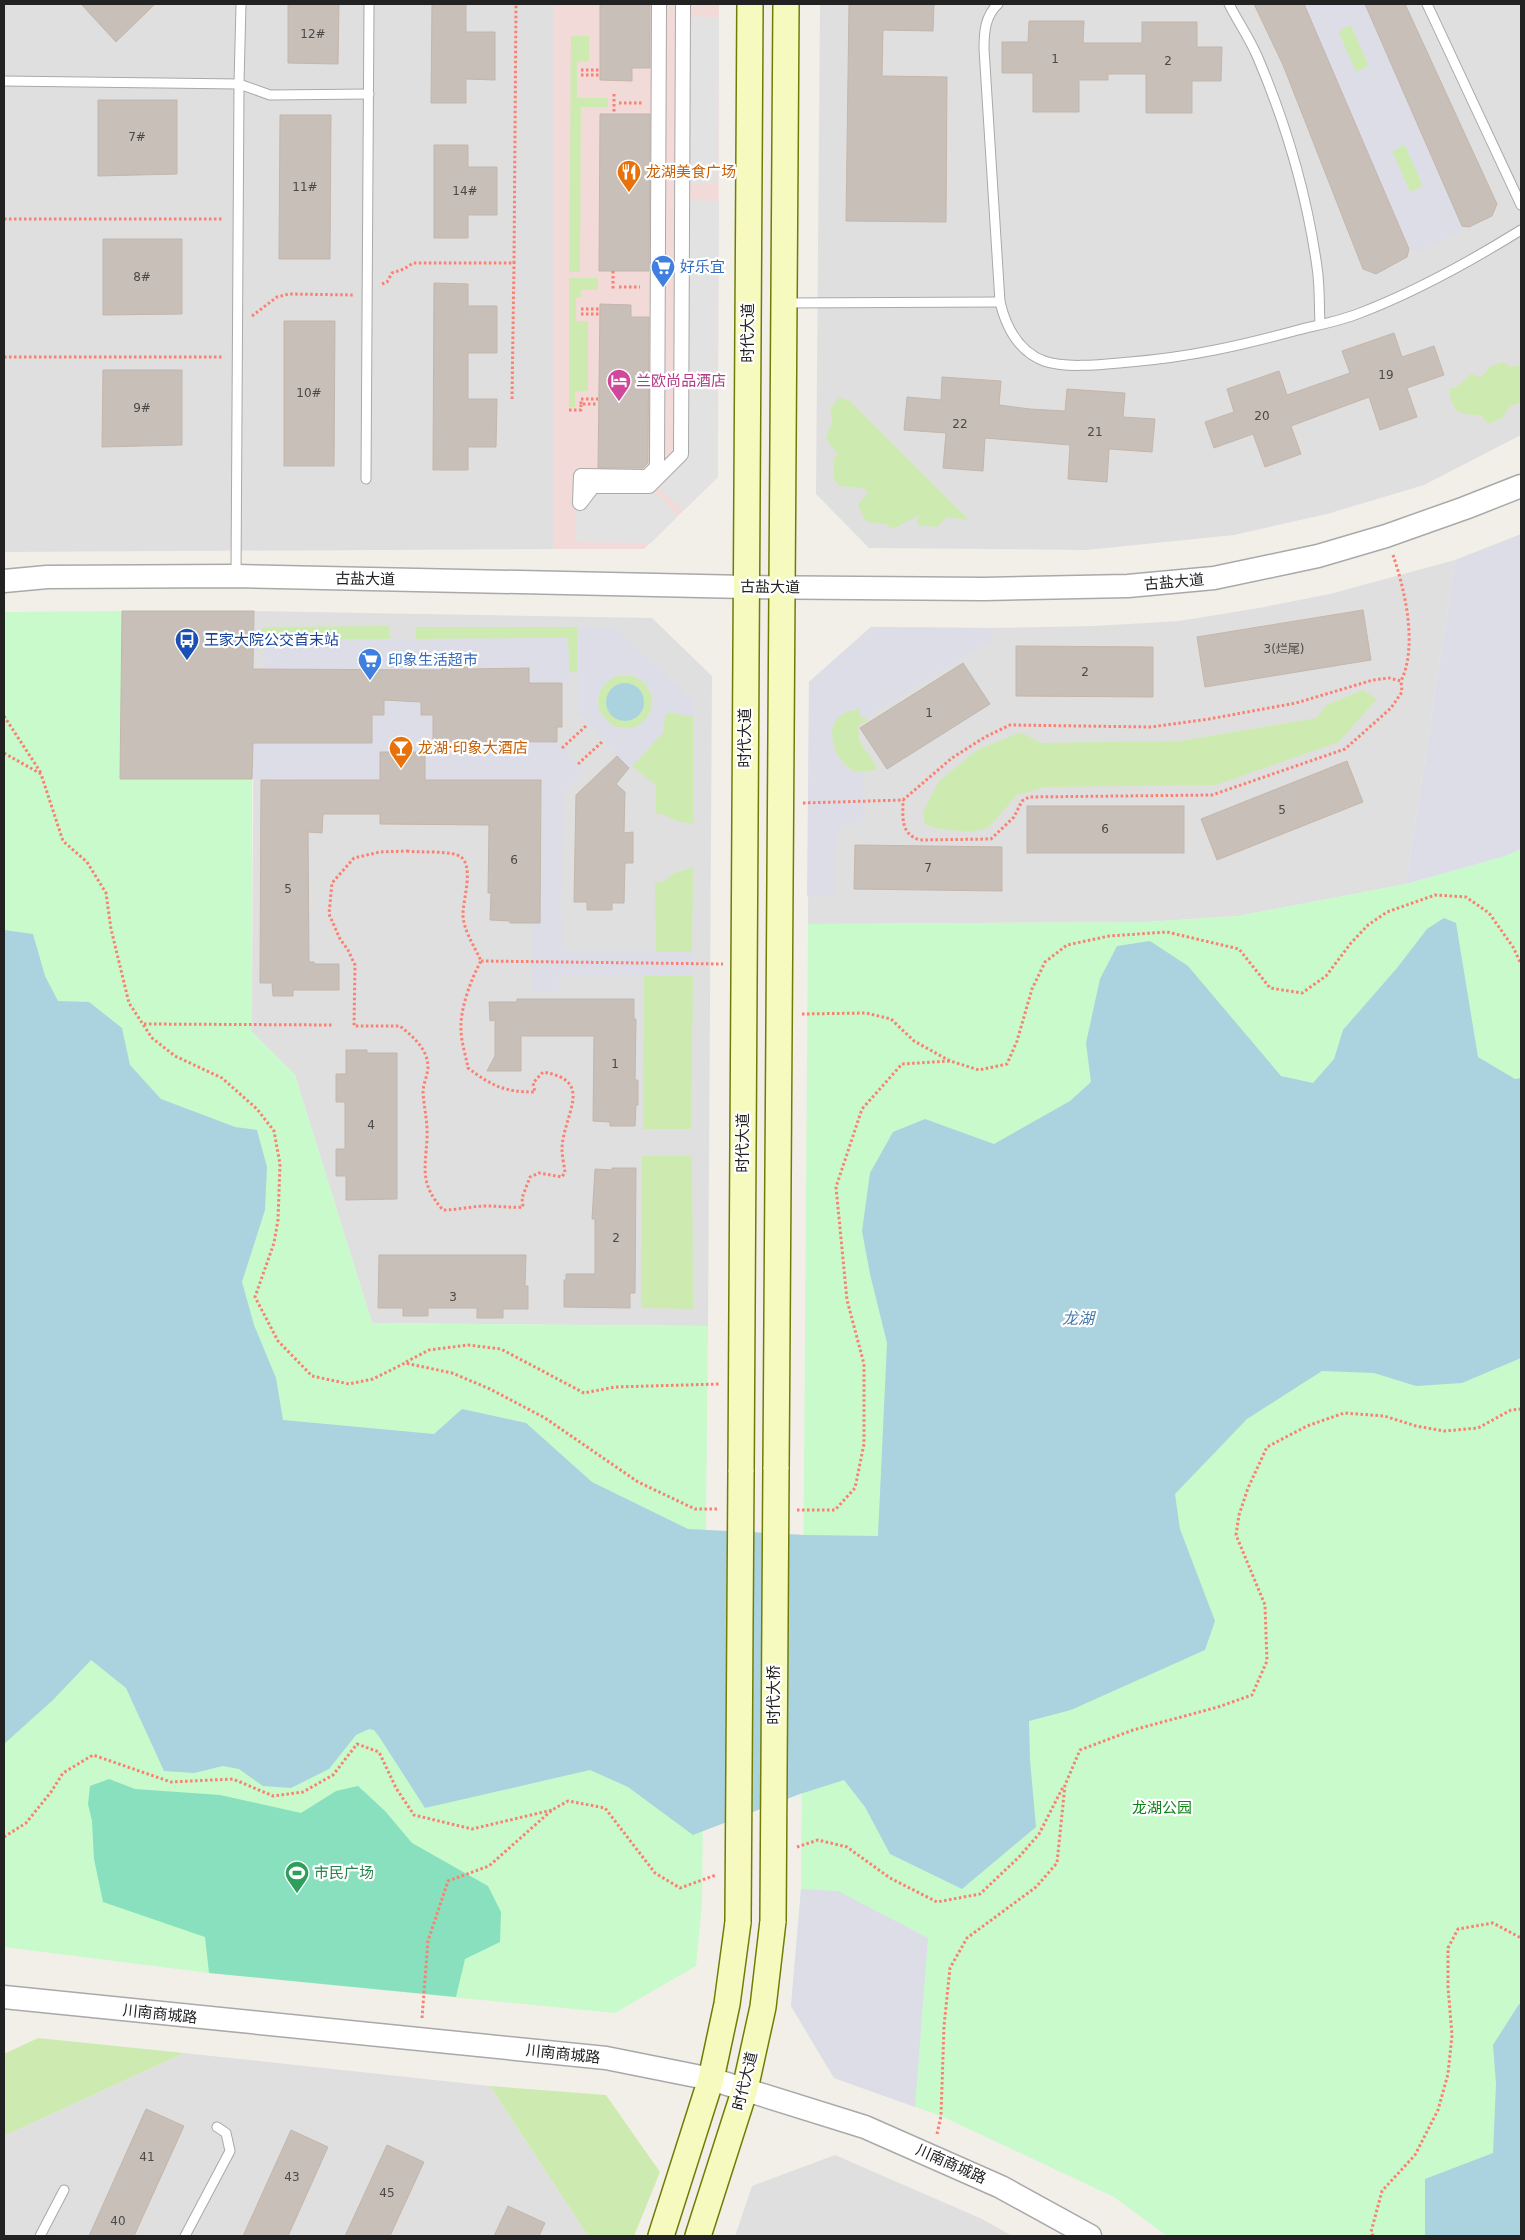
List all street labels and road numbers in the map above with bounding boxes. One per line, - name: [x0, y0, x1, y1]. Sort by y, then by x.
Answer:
- street label: 时代大道: [739, 303, 757, 363]
- street label: 古盐大道: [335, 569, 395, 589]
- street label: 古盐大道: [1143, 570, 1205, 594]
- street label: 古盐大道: [740, 577, 800, 597]
- street label: 时代大道: [736, 708, 754, 768]
- street label: 时代大道: [734, 1113, 752, 1173]
- street label: 时代大桥: [765, 1665, 783, 1725]
- street label: 川南商城路: [122, 2001, 198, 2027]
- street label: 川南商城路: [525, 2041, 601, 2067]
- street label: 时代大道: [729, 2050, 761, 2112]
- street label: 川南商城路: [913, 2141, 989, 2187]

